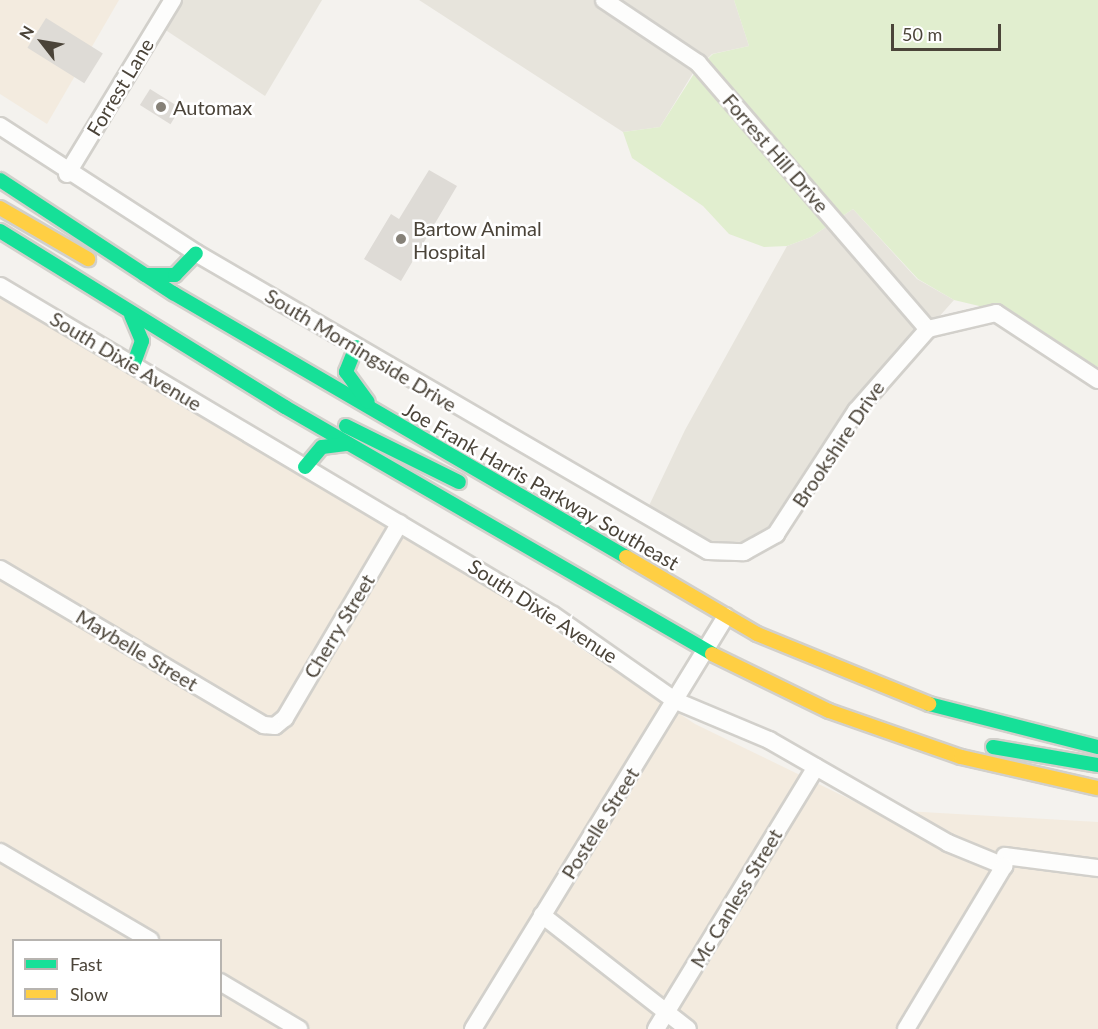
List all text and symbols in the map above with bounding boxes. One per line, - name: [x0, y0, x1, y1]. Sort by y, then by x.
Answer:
- north arrow: [12, 12, 72, 72]
- scale bar: [894, 12, 1004, 50]
- text: N: [15, 22, 37, 43]
- text: 50 m: [902, 23, 942, 45]
- street label: Forrest Lane: [82, 34, 158, 140]
- street label: Forrest Hill Drive: [718, 89, 834, 217]
- place label: Automax: [173, 95, 252, 119]
- marker: Automax: [154, 100, 168, 114]
- place label: Bartow Animal Hospital: [413, 216, 543, 263]
- marker: Bartow Animal Hospital: [394, 232, 408, 246]
- street label: South Morningside Drive: [261, 283, 461, 417]
- street label: South Dixie Avenue: [46, 306, 206, 416]
- street label: Brookshire Drive: [787, 376, 889, 512]
- street label: Joe Frank Harris Parkway Southeast: [399, 397, 683, 575]
- street label: South Dixie Avenue: [464, 554, 622, 668]
- street label: Cherry Street: [298, 569, 380, 683]
- street label: Maybelle Street: [72, 604, 202, 696]
- street label: Postelle Street: [556, 763, 644, 883]
- street label: Mc Canless Street: [685, 824, 787, 972]
- legend: [12, 939, 222, 1017]
- text: Fast: [70, 953, 102, 975]
- text: Slow: [70, 983, 108, 1005]

